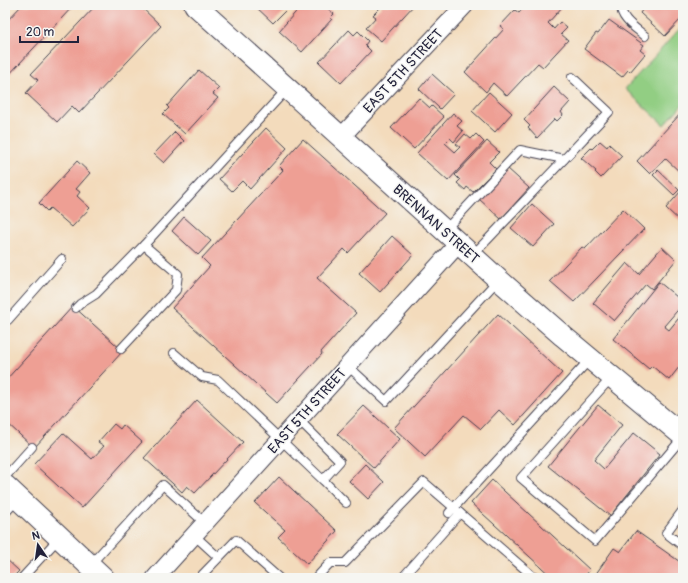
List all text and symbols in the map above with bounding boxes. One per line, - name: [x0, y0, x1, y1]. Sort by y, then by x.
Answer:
- scale bar: [20, 18, 78, 44]
- text: 20 m: [26, 25, 55, 40]
- street label: EAST 5TH STREET: [360, 25, 447, 117]
- street label: BRENNAN STREET: [389, 181, 483, 267]
- street label: EAST 5TH STREET: [264, 365, 350, 457]
- north arrow: [18, 525, 58, 565]
- text: N: [31, 528, 41, 543]

